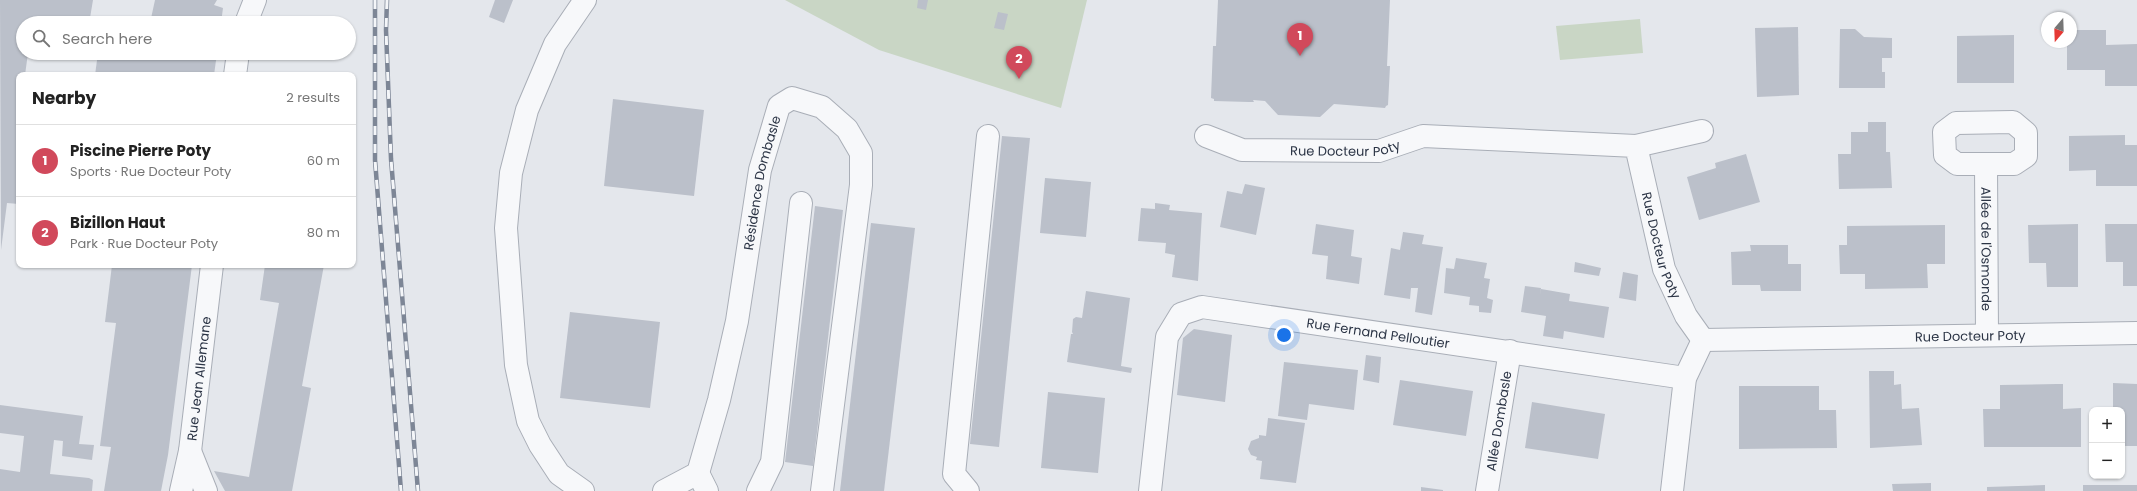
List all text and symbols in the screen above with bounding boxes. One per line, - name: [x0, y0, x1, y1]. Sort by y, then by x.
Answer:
- north arrow: [2041, 12, 2077, 48]
- search box: [16, 16, 356, 60]
- pin: 1: [1287, 23, 1313, 56]
- icon: search: [30, 27, 52, 49]
- text: Search here: [62, 28, 152, 49]
- pin: 2: [1006, 46, 1032, 79]
- text: Nearby: [32, 86, 96, 110]
- text: 2 results: [286, 88, 340, 107]
- street label: Résidence Dombasle: [739, 113, 786, 251]
- street label: Rue Docteur Poty: [1290, 135, 1403, 161]
- text: Piscine Pierre Poty: [70, 140, 211, 161]
- text: 1: [43, 151, 47, 170]
- text: 60 m: [307, 151, 340, 170]
- text: Sports · Rue Docteur Poty: [70, 162, 231, 181]
- street label: Allée de l'Osmonde: [1976, 187, 1996, 311]
- street label: Rue Docteur Poty: [1637, 190, 1686, 303]
- text: Bizillon Haut: [70, 212, 165, 233]
- text: 2: [41, 223, 49, 242]
- text: 80 m: [307, 223, 340, 242]
- text: Park · Rue Docteur Poty: [70, 234, 218, 253]
- street label: Rue Fernand Pelloutier: [1305, 313, 1451, 353]
- street label: Rue Jean Allemane: [182, 315, 216, 442]
- your location: [1274, 325, 1294, 345]
- street label: Rue Docteur Poty: [1915, 326, 2026, 347]
- street label: Allée Dombasle: [1481, 369, 1517, 473]
- map controls: [2089, 407, 2125, 479]
- button: +: [2089, 407, 2125, 443]
- button: −: [2089, 443, 2125, 479]

